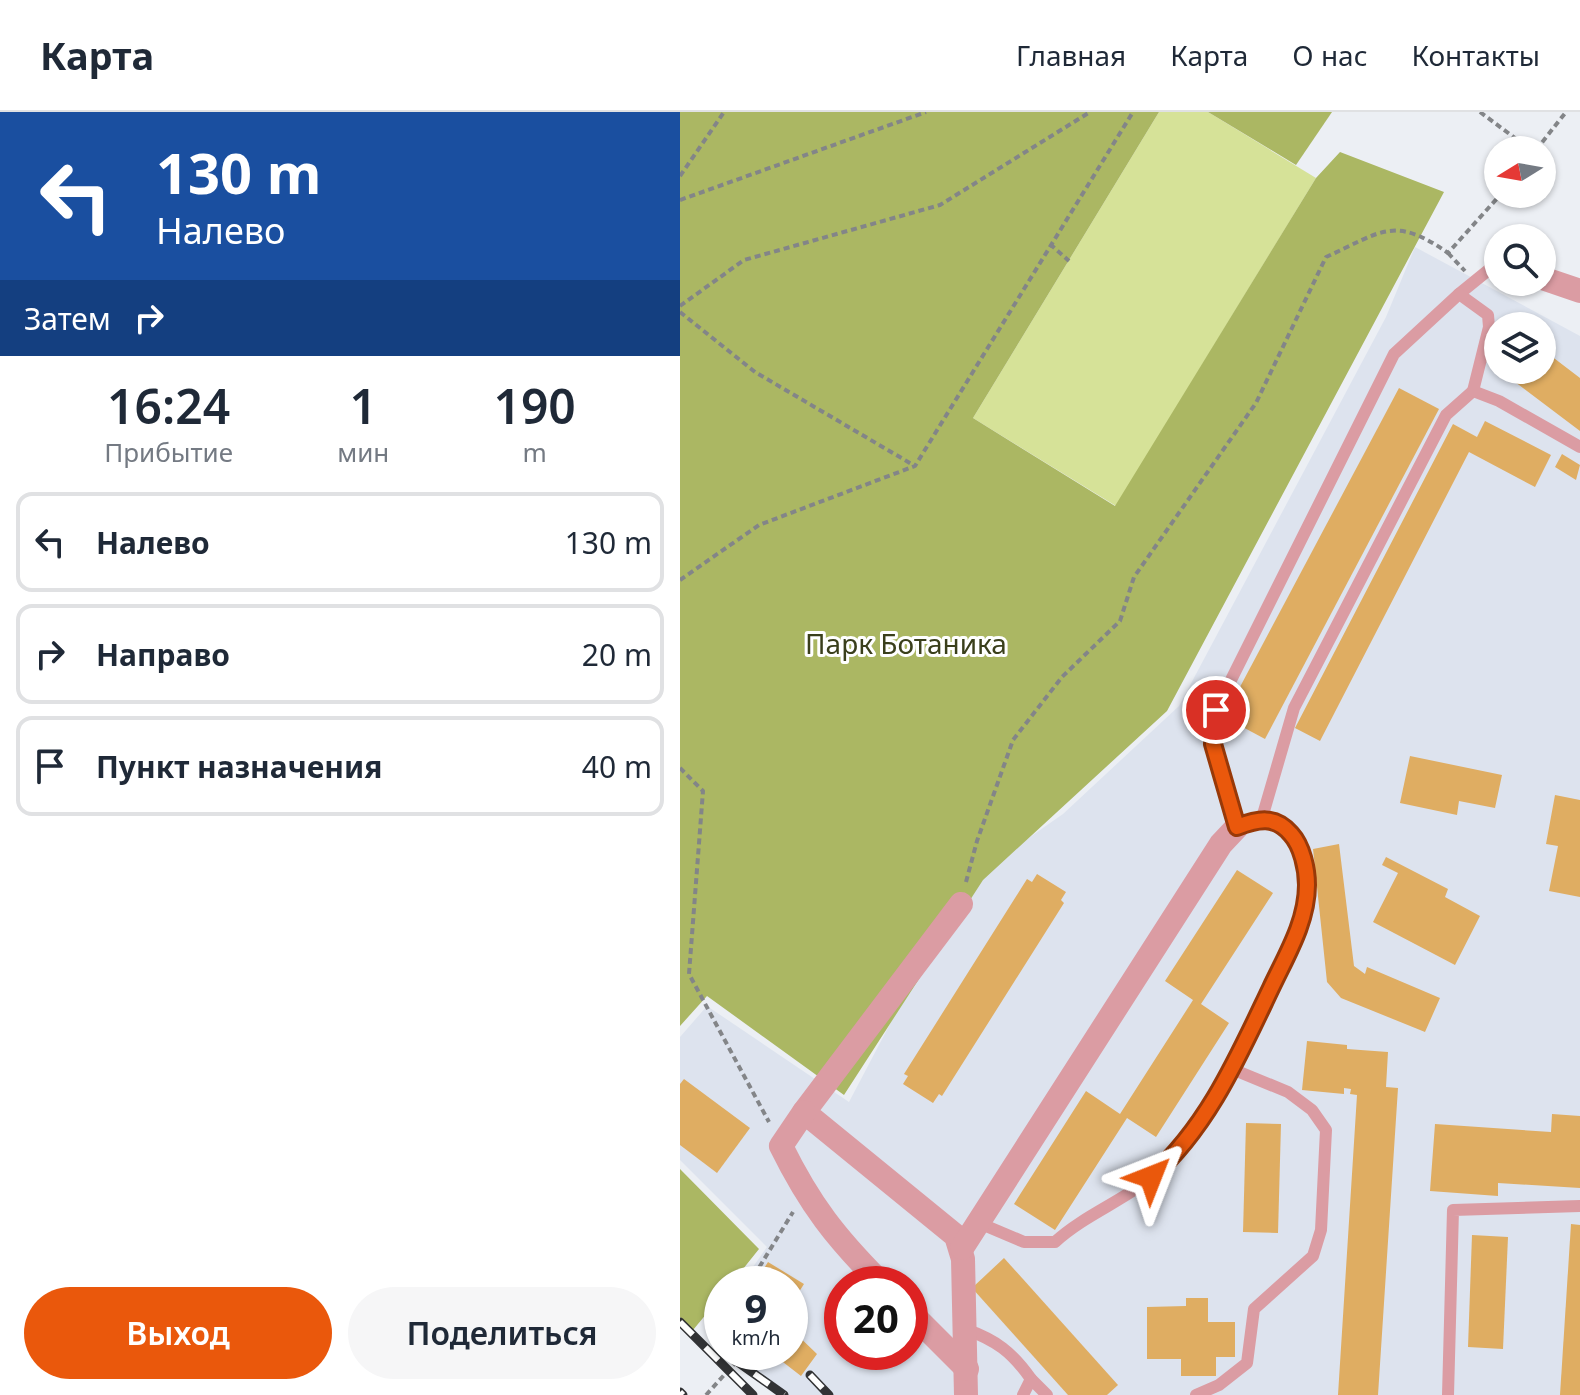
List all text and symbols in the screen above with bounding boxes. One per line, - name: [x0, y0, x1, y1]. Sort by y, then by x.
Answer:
- text: Карта: [40, 29, 154, 81]
- text: Главная: [1016, 36, 1126, 74]
- text: Карта: [1170, 36, 1248, 74]
- text: О нас: [1292, 36, 1368, 74]
- text: Контакты: [1412, 36, 1540, 74]
- text: 130 m: [156, 134, 321, 210]
- north arrow: [1484, 136, 1556, 208]
- map controls: [1484, 136, 1556, 384]
- icon: left: [24, 144, 128, 248]
- text: Налево: [156, 206, 285, 255]
- button: search: [1484, 224, 1556, 296]
- icon: right: [127, 296, 171, 340]
- text: Затем: [24, 298, 111, 339]
- button: layers: [1484, 312, 1556, 384]
- text: 16:24: [107, 373, 230, 438]
- text: 1: [349, 373, 377, 438]
- text: 190: [493, 373, 576, 438]
- text: Прибытие: [104, 434, 233, 470]
- text: мин: [337, 434, 389, 470]
- text: m: [522, 434, 547, 470]
- icon: left: [28, 520, 72, 564]
- text: Налево: [96, 522, 210, 563]
- text: 130 m: [565, 522, 652, 563]
- park label: Парк Ботаника: [805, 624, 1007, 662]
- icon: right: [28, 632, 72, 676]
- text: Направо: [96, 634, 230, 675]
- text: 20 m: [582, 634, 652, 675]
- pin: [1182, 676, 1250, 744]
- icon: arrive: [1194, 688, 1238, 732]
- icon: arrive: [28, 744, 72, 788]
- text: Пункт назначения: [96, 746, 382, 787]
- text: 40 m: [582, 746, 652, 787]
- position arrow: [1109, 1135, 1193, 1219]
- speed limit sign: 20: [824, 1266, 928, 1370]
- text: 9: [745, 1280, 767, 1335]
- button: Выход: [24, 1287, 332, 1379]
- button: Поделиться: [348, 1287, 656, 1379]
- text: km/h: [731, 1324, 781, 1351]

